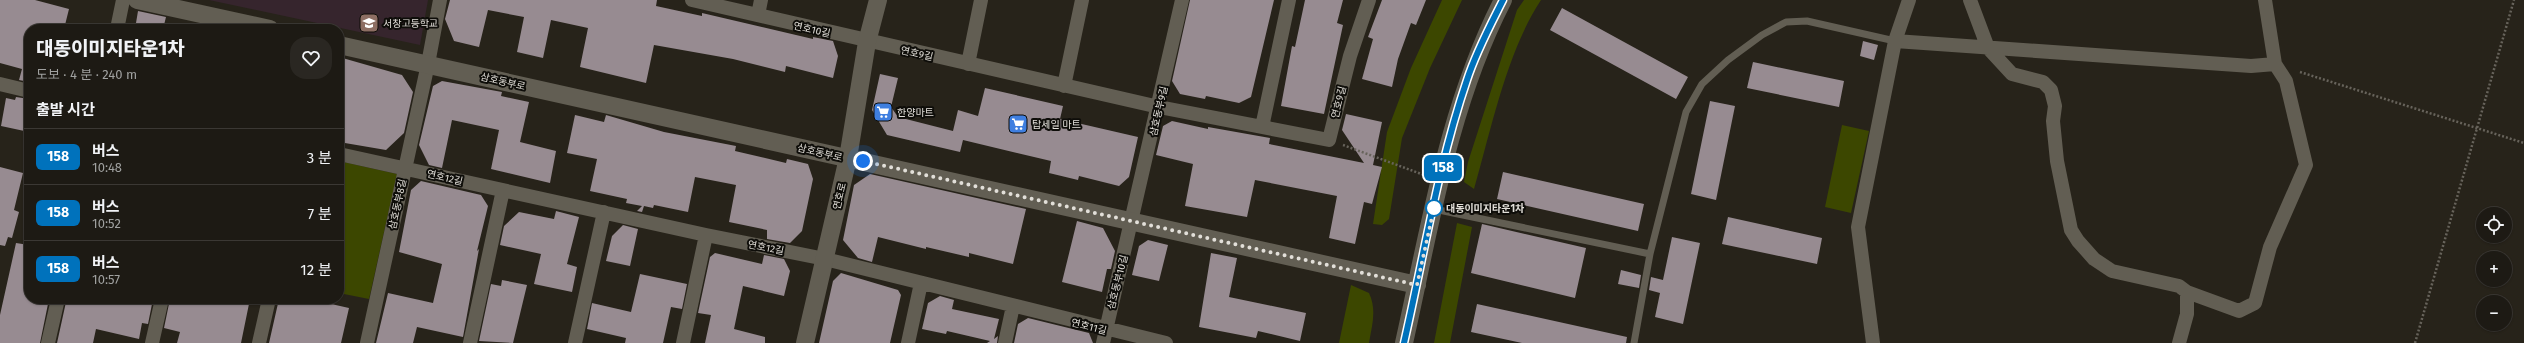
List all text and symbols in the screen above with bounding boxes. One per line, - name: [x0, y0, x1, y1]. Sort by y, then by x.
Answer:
- school or university icon: 서창고등학교: [358, 12, 380, 34]
- place label: 서창고등학교: [383, 18, 438, 30]
- street label: 연호10길: [792, 20, 831, 40]
- text: 대동이미지타운1차: [36, 37, 185, 60]
- button: heart: [290, 37, 332, 79]
- street label: 연호9길: [899, 44, 934, 64]
- text: 도보 · 4 분 · 240 m: [36, 67, 137, 82]
- street label: 삼호동부로: [479, 71, 527, 93]
- street label: 삼호동부9길: [1147, 85, 1171, 138]
- street label: 연호9길: [1329, 85, 1349, 120]
- text: 출발 시간: [36, 101, 95, 119]
- supermarket icon: 한양마트: [872, 101, 894, 123]
- place label: 한양마트: [897, 107, 934, 119]
- supermarket icon: 탑세일 마트: [1007, 113, 1029, 135]
- place label: 탑세일 마트: [1032, 119, 1081, 131]
- text: 버스: [92, 142, 120, 160]
- street label: 삼호동부로: [796, 142, 844, 164]
- text: 158: [47, 148, 69, 165]
- text: 3 분: [307, 149, 332, 167]
- your location: [853, 151, 873, 171]
- line badge: 158: [1420, 155, 1466, 181]
- text: 158: [1432, 159, 1454, 176]
- text: 10:48: [92, 160, 122, 175]
- street label: 연호12길: [425, 168, 464, 188]
- street label: 삼호동부8길: [387, 178, 409, 231]
- street label: 연호로: [831, 181, 849, 211]
- text: 버스: [92, 198, 120, 216]
- marker: 대동이미지타운1차: [1425, 199, 1443, 217]
- place label: 대동이미지타운1차: [1446, 203, 1525, 215]
- text: 158: [47, 204, 69, 221]
- text: 7 분: [308, 205, 332, 223]
- map controls: [2476, 207, 2512, 331]
- button: locate: [2476, 207, 2512, 243]
- text: 10:52: [92, 216, 121, 231]
- street label: 연호12길: [747, 239, 785, 257]
- button: +: [2476, 251, 2512, 287]
- text: 버스: [92, 254, 120, 272]
- street label: 삼호동부10길: [1105, 254, 1131, 311]
- text: 158: [47, 260, 69, 277]
- text: 12 분: [300, 261, 332, 279]
- text: 10:57: [92, 272, 120, 287]
- button: −: [2476, 295, 2512, 331]
- street label: 연호11길: [1070, 317, 1108, 337]

